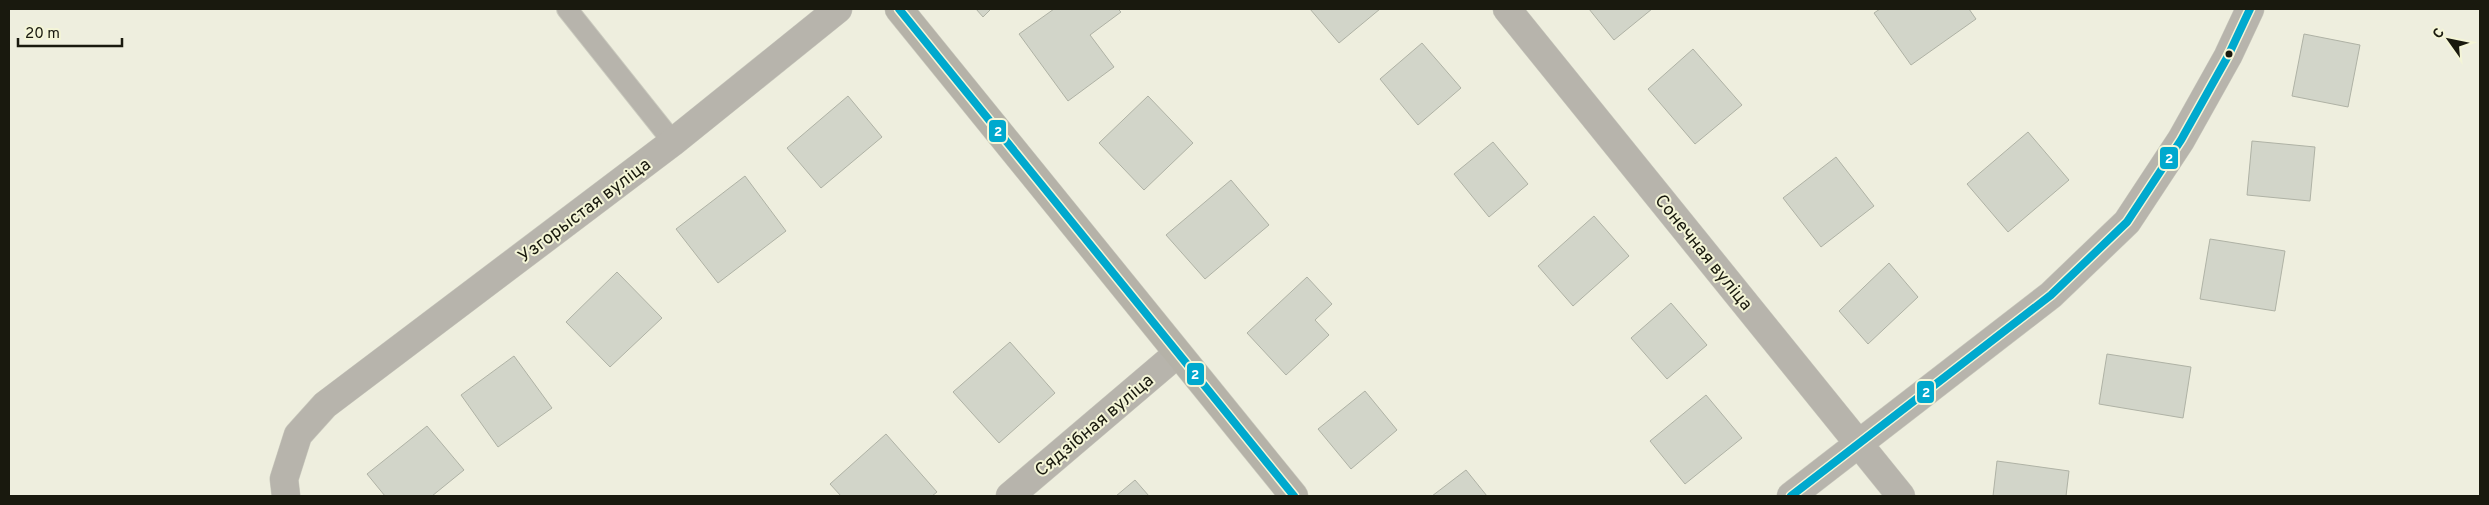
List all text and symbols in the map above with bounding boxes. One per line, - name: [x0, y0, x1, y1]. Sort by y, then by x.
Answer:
- scale bar: [18, 15, 121, 47]
- north arrow: [2424, 15, 2474, 65]
- text: 20 m: [25, 25, 60, 44]
- text: С: [2430, 25, 2449, 42]
- unlabelled marker: [2224, 49, 2234, 59]
- line badge: 2: [988, 119, 1007, 143]
- text: 2: [994, 124, 1002, 141]
- line badge: 2: [2159, 146, 2179, 170]
- text: 2: [2165, 151, 2173, 168]
- street label: Узгорыстая вуліца: [514, 154, 656, 269]
- street label: Сонечная вуліца: [1649, 190, 1757, 316]
- line badge: 2: [1186, 362, 1205, 386]
- text: 2: [1191, 367, 1199, 384]
- street label: Сядзібная вуліца: [1031, 370, 1159, 483]
- line badge: 2: [1916, 380, 1935, 404]
- text: 2: [1922, 385, 1930, 402]

